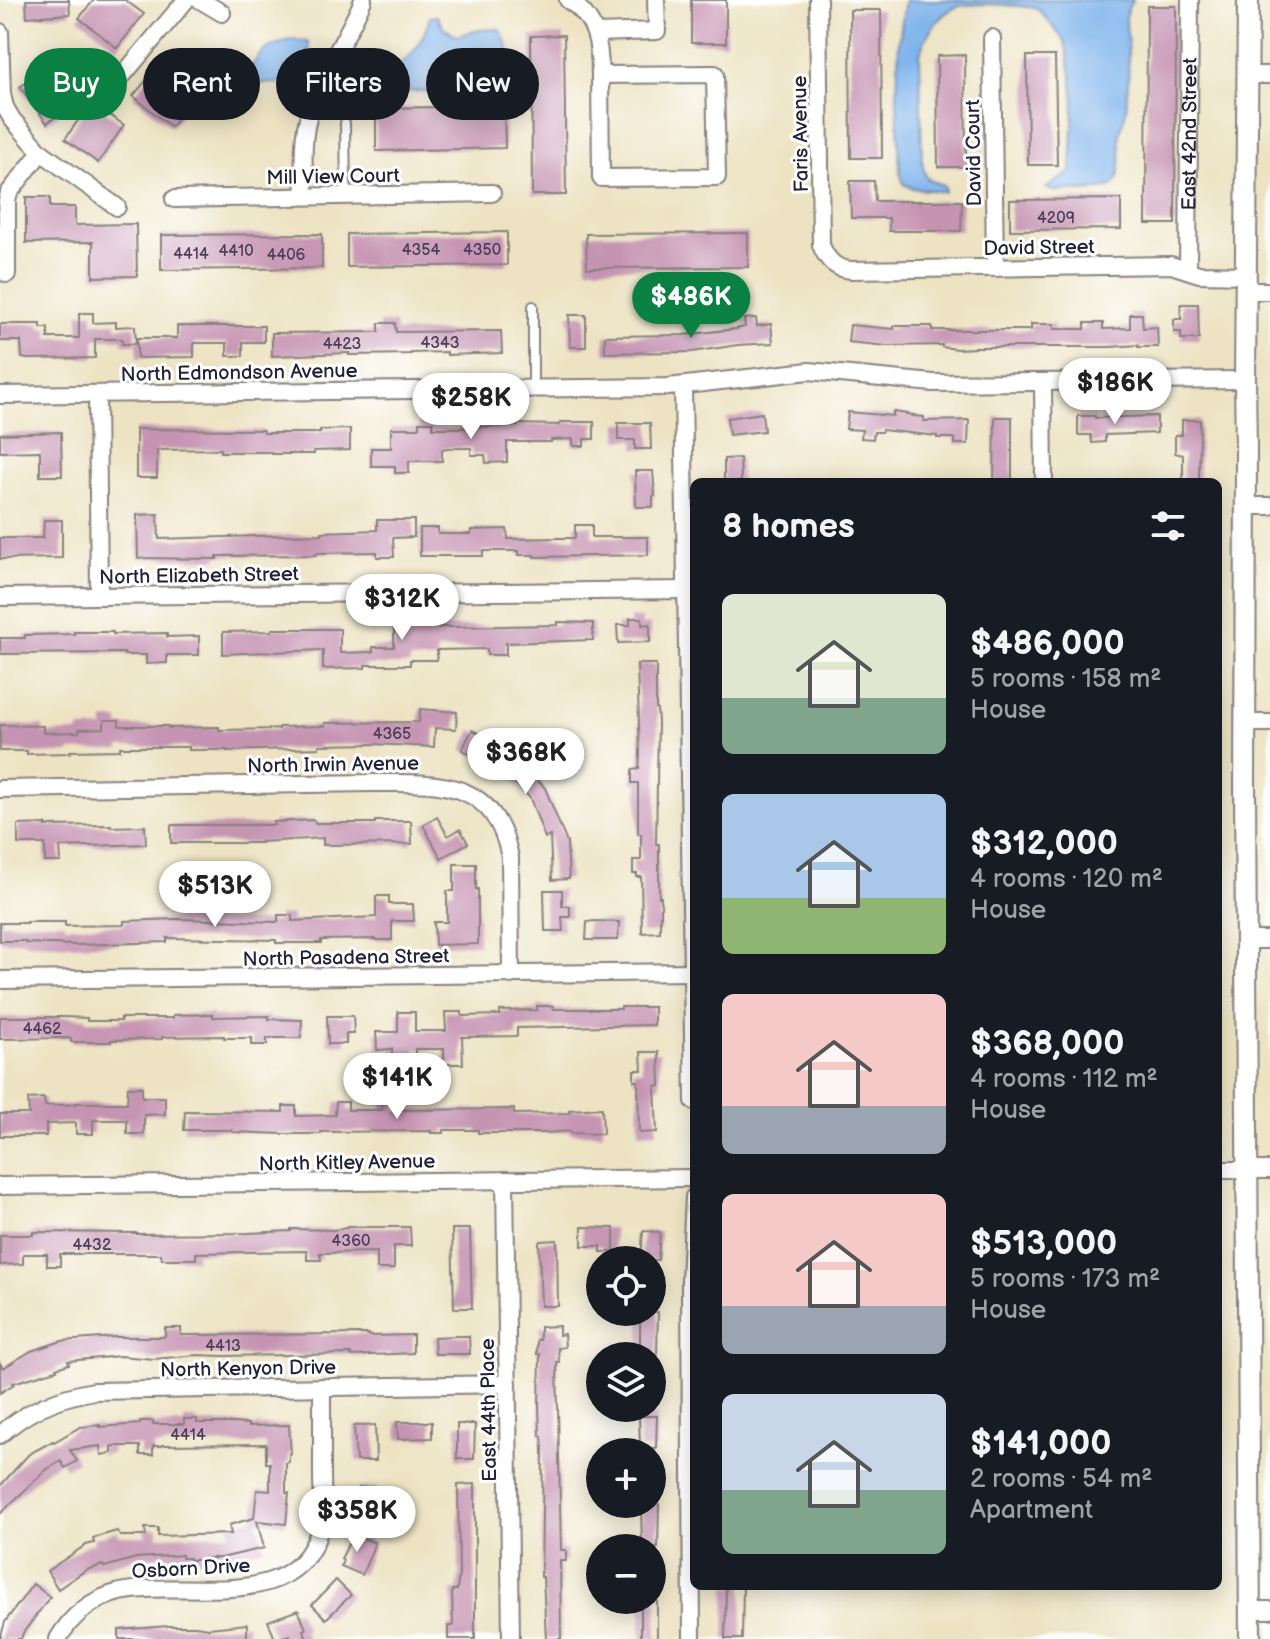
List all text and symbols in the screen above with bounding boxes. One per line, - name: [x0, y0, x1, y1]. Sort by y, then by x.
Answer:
- chip: Buy: [24, 48, 127, 120]
- chip: Rent: [143, 48, 260, 120]
- chip: Filters: [276, 48, 410, 120]
- chip: New: [426, 48, 539, 120]
- street label: East 42nd Street: [1177, 58, 1203, 210]
- street label: Faris Avenue: [788, 75, 814, 193]
- street label: David Court: [961, 99, 987, 207]
- street label: Mill View Court: [266, 164, 400, 190]
- house number: 4209: [1037, 209, 1075, 228]
- street label: David Street: [983, 235, 1095, 261]
- house number: 4354: [402, 241, 441, 260]
- house number: 4350: [463, 241, 501, 260]
- house number: 4410: [218, 242, 254, 261]
- house number: 4414: [173, 245, 209, 264]
- house number: 4406: [267, 246, 306, 265]
- pin: $486K: [635, 272, 747, 340]
- text: $486K: [650, 282, 732, 313]
- house number: 4343: [420, 334, 460, 353]
- house number: 4423: [323, 335, 361, 354]
- pin: $186K: [1059, 358, 1171, 426]
- street label: North Edmondson Avenue: [120, 359, 358, 387]
- text: $186K: [1076, 368, 1154, 399]
- pin: $258K: [415, 373, 527, 441]
- text: $258K: [430, 383, 512, 414]
- icon: filters: [1146, 504, 1190, 548]
- text: 8 homes: [722, 506, 855, 547]
- street label: North Elizabeth Street: [99, 562, 299, 590]
- pin: $312K: [346, 574, 458, 642]
- text: $312K: [364, 584, 440, 615]
- text: $486,000: [970, 623, 1125, 664]
- icon: home: [786, 626, 882, 722]
- text: 5 rooms · 158 m²: [970, 664, 1162, 695]
- text: House: [970, 695, 1046, 726]
- house number: 4365: [373, 725, 411, 744]
- pin: $368K: [470, 728, 582, 796]
- text: $368K: [485, 738, 567, 769]
- street label: North Irwin Avenue: [247, 752, 419, 778]
- text: $312,000: [970, 823, 1118, 864]
- icon: home: [786, 826, 882, 922]
- pin: $513K: [159, 861, 271, 929]
- text: 4 rooms · 120 m²: [970, 864, 1163, 895]
- text: $513K: [177, 871, 253, 902]
- text: House: [970, 895, 1046, 926]
- street label: North Pasadena Street: [243, 944, 450, 972]
- house number: 4462: [23, 1020, 62, 1039]
- text: $368,000: [970, 1023, 1124, 1064]
- icon: home: [786, 1026, 882, 1122]
- pin: $141K: [341, 1053, 453, 1121]
- text: $141K: [361, 1063, 433, 1094]
- text: 4 rooms · 112 m²: [970, 1064, 1158, 1095]
- text: House: [970, 1095, 1046, 1126]
- street label: North Kitley Avenue: [259, 1149, 436, 1177]
- text: $513,000: [970, 1223, 1117, 1264]
- icon: home: [786, 1226, 882, 1322]
- house number: 4360: [332, 1232, 370, 1251]
- house number: 4432: [73, 1236, 112, 1255]
- map controls: [586, 1246, 666, 1614]
- button: locate: [586, 1246, 666, 1326]
- text: 5 rooms · 173 m²: [970, 1264, 1160, 1295]
- text: House: [970, 1295, 1046, 1326]
- house number: 4413: [205, 1337, 241, 1356]
- street label: East 44th Place: [476, 1338, 502, 1482]
- button: layers: [586, 1342, 666, 1422]
- street label: North Kenyon Drive: [160, 1355, 336, 1383]
- text: $141,000: [970, 1423, 1111, 1464]
- house number: 4414: [170, 1426, 206, 1445]
- icon: home: [786, 1426, 882, 1522]
- button: +: [586, 1438, 666, 1518]
- text: 2 rooms · 54 m²: [970, 1464, 1153, 1495]
- pin: $358K: [301, 1486, 413, 1554]
- text: Apartment: [970, 1495, 1093, 1526]
- text: $358K: [317, 1496, 397, 1527]
- button: −: [586, 1534, 666, 1614]
- street label: Osborn Drive: [131, 1554, 251, 1584]

